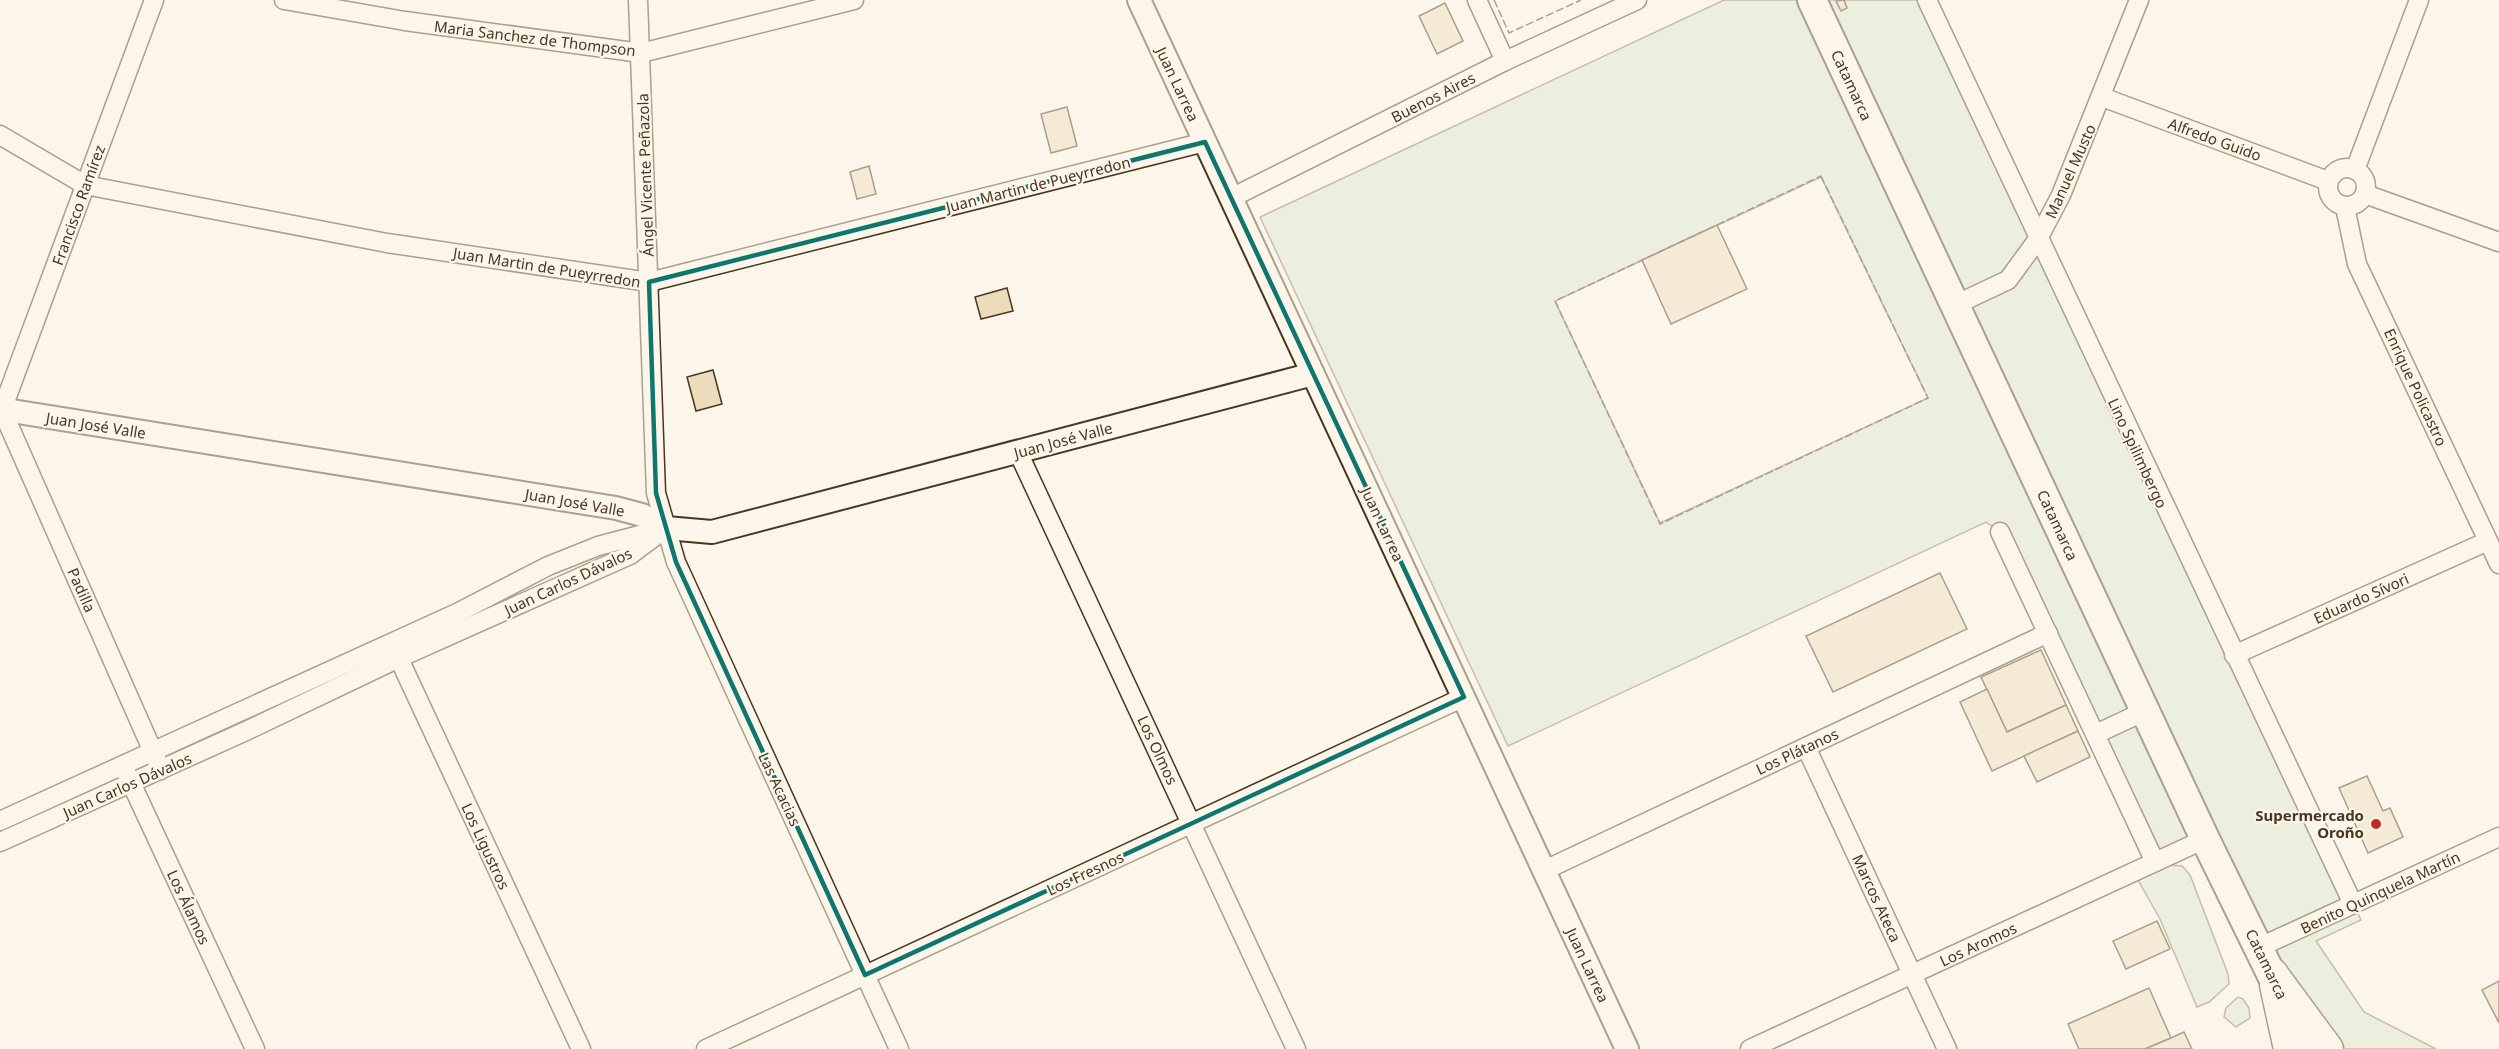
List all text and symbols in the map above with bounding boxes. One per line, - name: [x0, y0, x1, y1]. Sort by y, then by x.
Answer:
- street label: Maria Sanchez de Thompson: [433, 16, 637, 60]
- street label: Juan Larrea: [1151, 42, 1204, 125]
- street label: Catamarca: [1827, 46, 1877, 124]
- street label: Buenos Aires: [1388, 67, 1478, 127]
- street label: Ángel Vicente Peñazola: [632, 93, 658, 257]
- street label: Alfredo Guido: [2166, 113, 2264, 165]
- street label: Manuel Musto: [2040, 121, 2100, 221]
- street label: Francisco Ramírez: [47, 142, 109, 268]
- street label: Juan Martin de Pueyrredon: [942, 151, 1132, 217]
- street label: Juan Martin de Pueyrredon: [450, 242, 642, 292]
- street label: Enrique Policastro: [2380, 325, 2452, 449]
- street label: Lino Spilimbergo: [2104, 395, 2172, 511]
- street label: Juan José Valle: [43, 407, 147, 443]
- street label: Juan José Valle: [1010, 417, 1114, 463]
- street label: Juan Larrea: [1356, 482, 1409, 565]
- street label: Juan José Valle: [522, 483, 626, 521]
- street label: Catamarca: [2033, 486, 2083, 564]
- street label: Juan Carlos Dávalos: [499, 543, 635, 620]
- street label: Padilla: [63, 565, 101, 615]
- street label: Eduardo Sívori: [2310, 568, 2412, 628]
- street label: Los Olmos: [1133, 712, 1183, 788]
- street label: Los Plátanos: [1753, 723, 1841, 779]
- street label: Juan Carlos Dávalos: [58, 748, 194, 823]
- street label: Las Acacias: [754, 749, 806, 829]
- street label: Los Ligustros: [457, 800, 515, 892]
- place label: Supermercado Oroño: [2255, 805, 2364, 842]
- marker: Supermercado Oroño: [2369, 817, 2383, 831]
- street label: Los Fresnos: [1043, 846, 1127, 900]
- street label: Benito Quinquela Martín: [2297, 846, 2463, 938]
- street label: Marcos Ateca: [1848, 851, 1906, 945]
- street label: Los Álamos: [163, 866, 215, 948]
- street label: Los Aromos: [1936, 917, 2020, 971]
- street label: Juan Larrea: [1561, 923, 1614, 1006]
- street label: Catamarca: [2241, 926, 2293, 1002]

